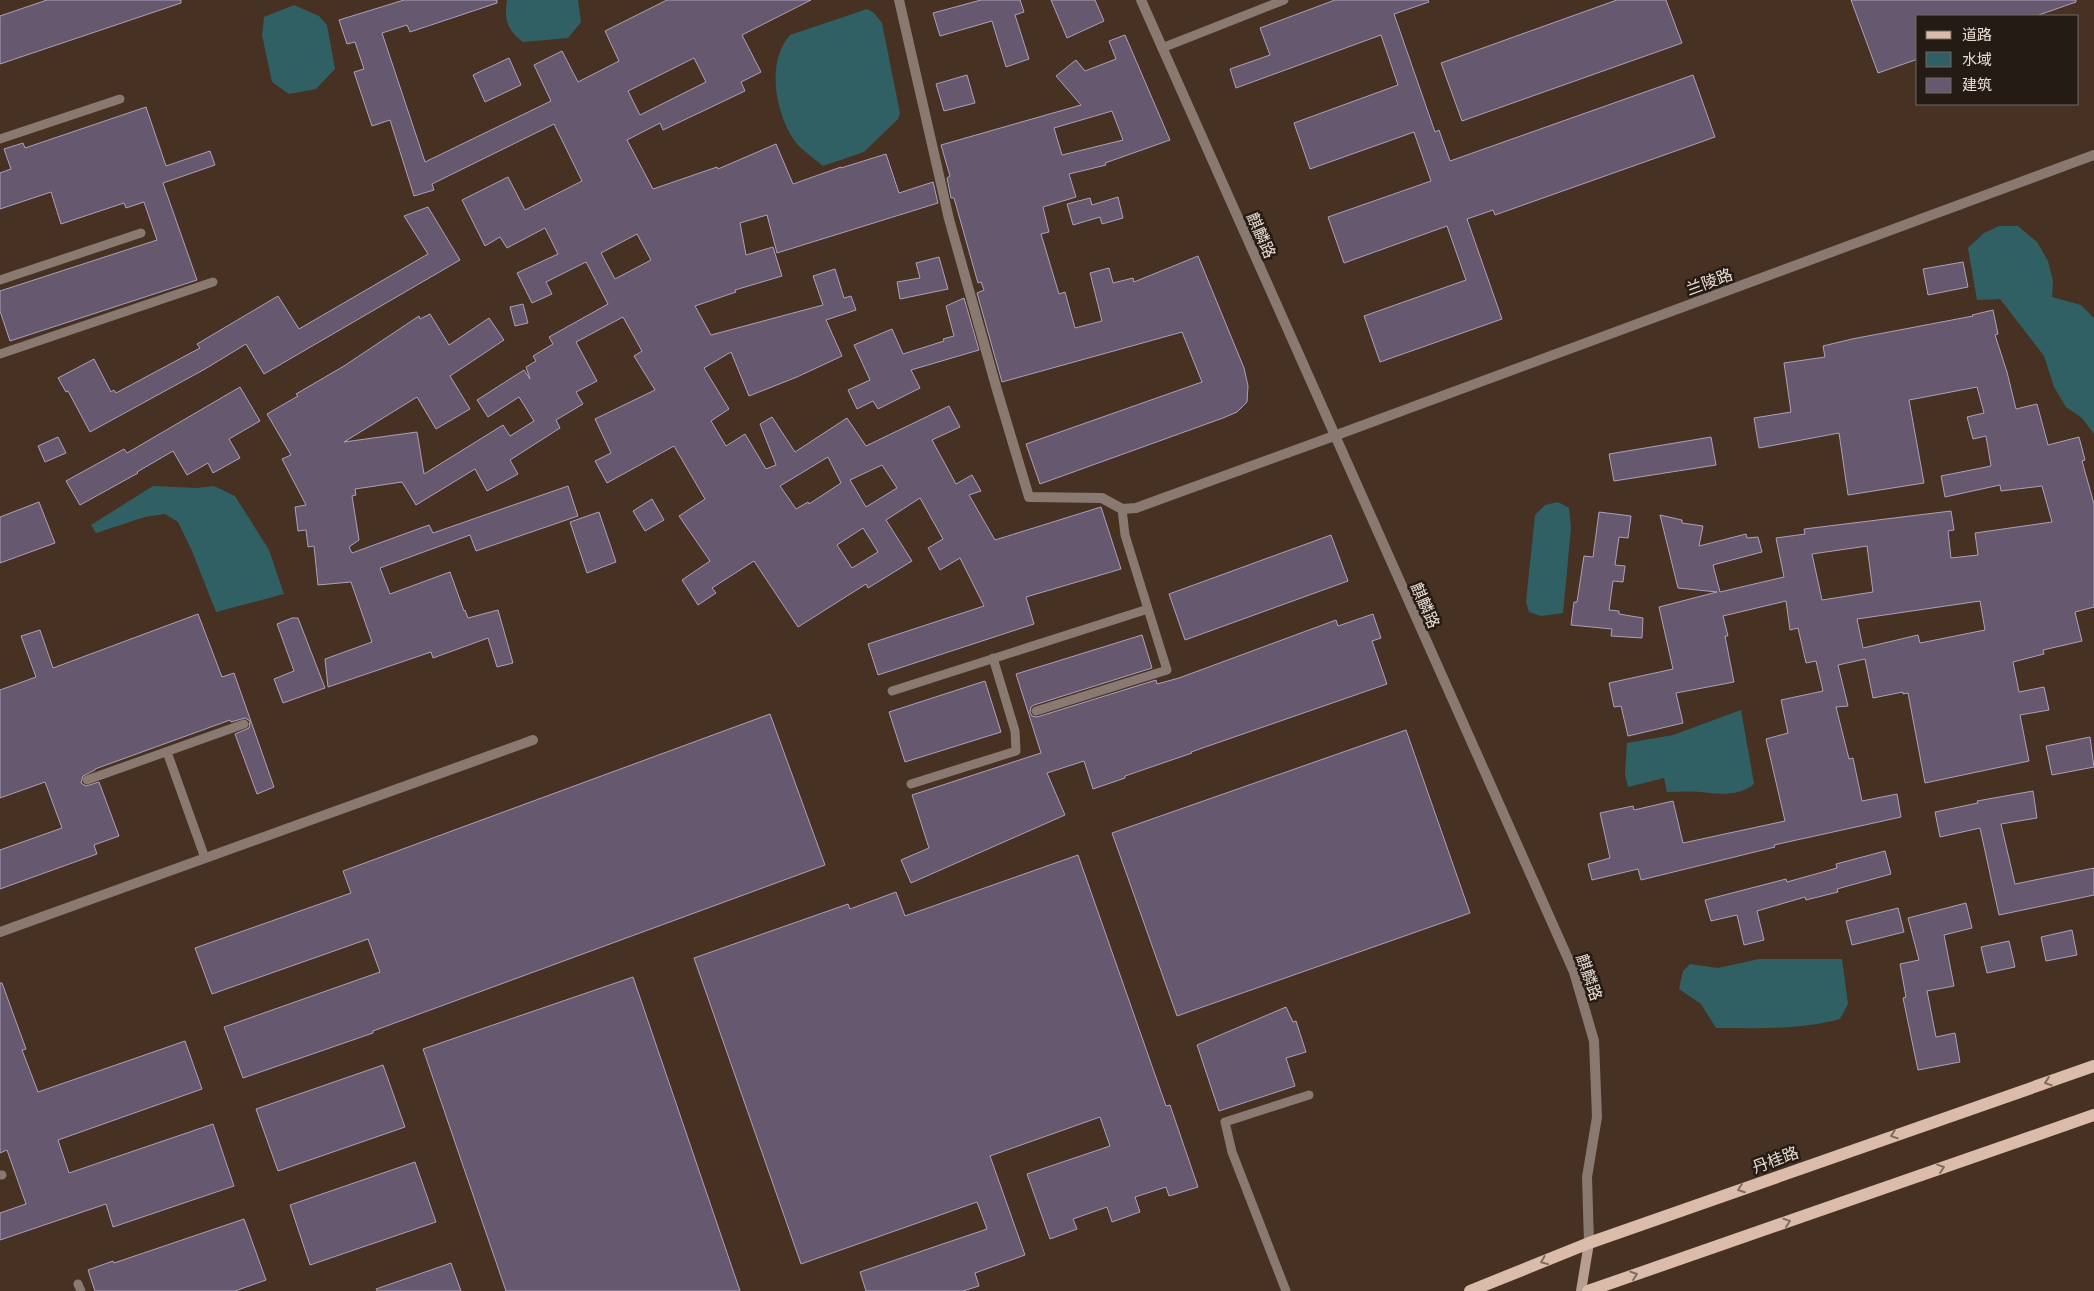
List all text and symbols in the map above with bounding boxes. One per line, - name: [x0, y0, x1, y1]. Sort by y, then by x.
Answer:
- legend: [1916, 15, 2079, 105]
- text: 道路: [1962, 24, 1992, 44]
- text: 水域: [1962, 49, 1992, 69]
- text: 建筑: [1962, 74, 1992, 94]
- street label: 麒麟路: [1243, 209, 1281, 261]
- street label: 兰陵路: [1683, 263, 1735, 299]
- street label: 麒麟路: [1407, 579, 1445, 631]
- street label: 麒麟路: [1572, 951, 1608, 1003]
- one-way arrow: [2044, 1076, 2053, 1086]
- one-way arrow: [1891, 1129, 1899, 1139]
- street label: 丹桂路: [1749, 1141, 1801, 1177]
- one-way arrow: [1936, 1164, 1944, 1174]
- one-way arrow: [1737, 1183, 1746, 1193]
- one-way arrow: [1782, 1217, 1791, 1227]
- one-way arrow: [1540, 1255, 1549, 1265]
- one-way arrow: [1629, 1271, 1637, 1281]

